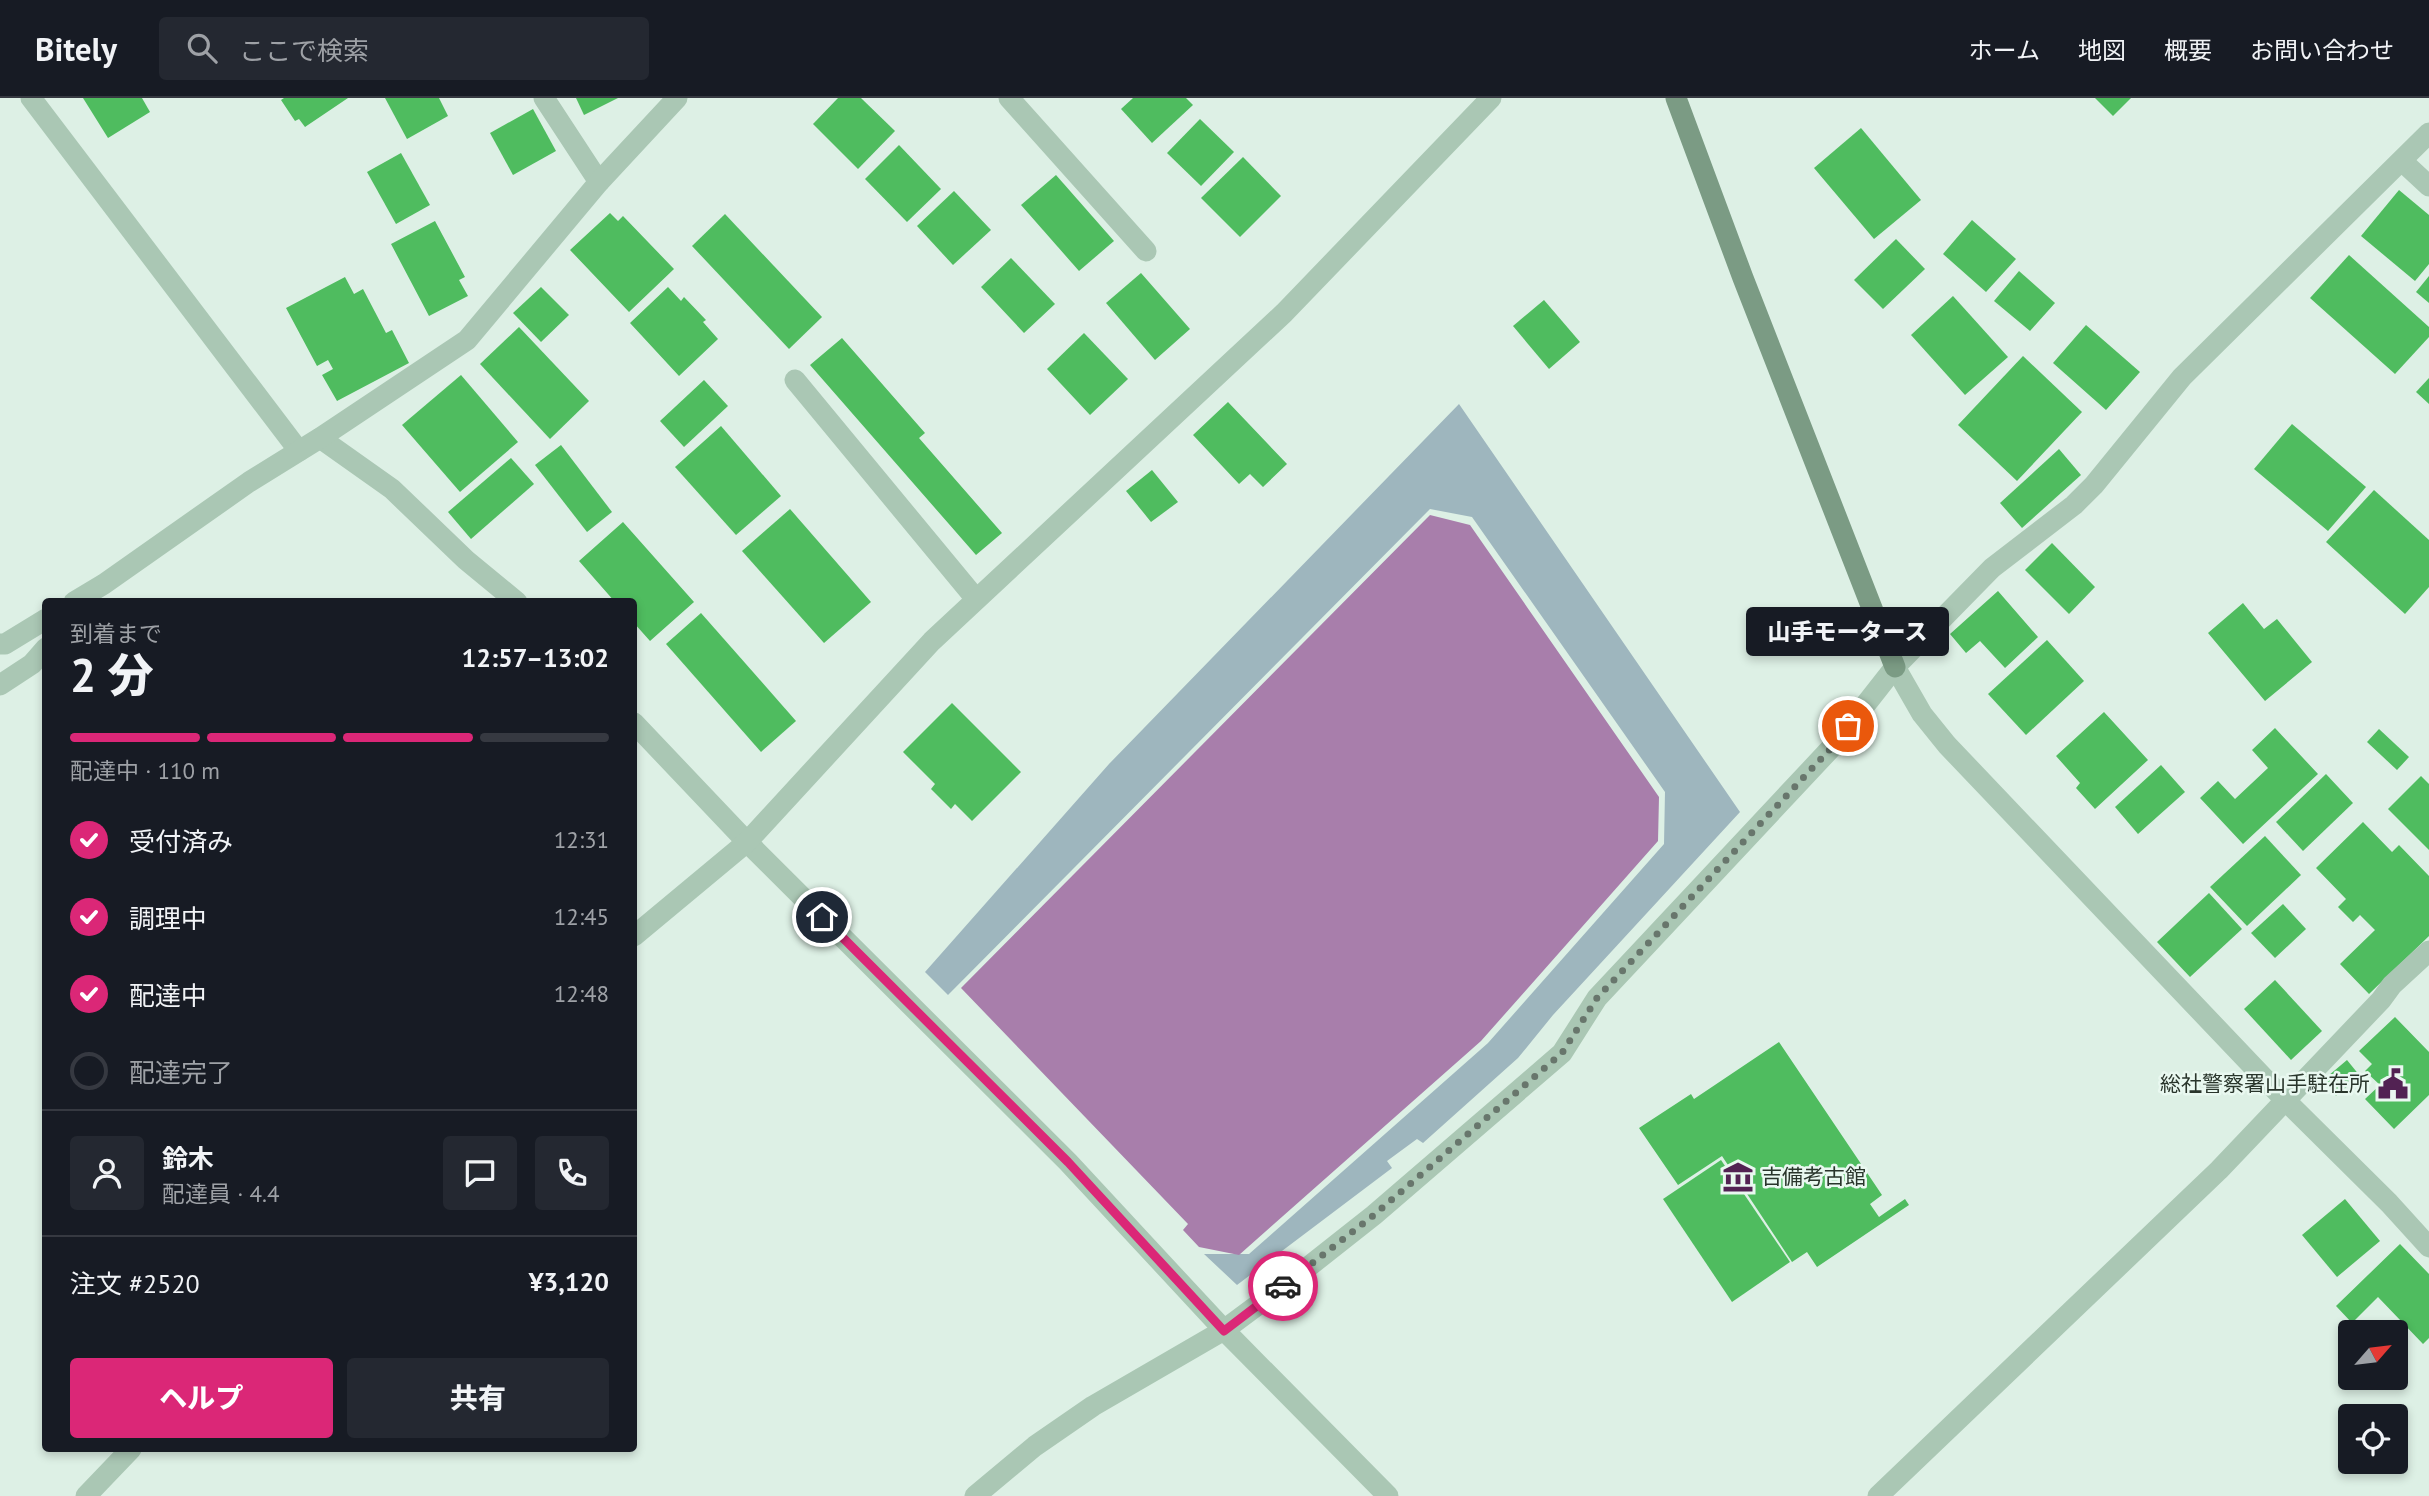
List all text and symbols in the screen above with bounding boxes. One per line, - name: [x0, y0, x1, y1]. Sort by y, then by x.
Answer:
- search box: [159, 17, 649, 80]
- text: Bitely: [35, 27, 117, 70]
- icon: search: [183, 29, 221, 67]
- text: ここで検索: [239, 34, 369, 67]
- text: ホーム: [1969, 35, 2040, 66]
- text: 地図: [2078, 35, 2126, 66]
- text: 概要: [2164, 35, 2212, 66]
- text: お問い合わせ: [2250, 35, 2394, 66]
- callout: 山手モータース: [1746, 607, 1950, 656]
- text: 山手モータース: [1768, 617, 1927, 646]
- text: 到着まで: [70, 619, 162, 648]
- text: 12:57–13:02: [462, 641, 609, 674]
- text: 2 分: [70, 645, 154, 705]
- pin: [1818, 696, 1878, 756]
- icon: bag: [1829, 707, 1867, 745]
- text: 配達中 · 110 m: [70, 756, 220, 785]
- icon: check: [70, 821, 108, 859]
- text: 受付済み: [129, 825, 233, 858]
- text: 12:31: [554, 825, 609, 854]
- pin: [792, 887, 852, 947]
- icon: check: [70, 898, 108, 936]
- icon: home: [803, 898, 841, 936]
- text: 調理中: [129, 902, 207, 935]
- text: 12:45: [554, 902, 609, 931]
- icon: check: [70, 975, 108, 1013]
- text: 配達中: [129, 979, 207, 1012]
- text: 12:48: [554, 979, 609, 1008]
- text: 配達完了: [129, 1056, 233, 1089]
- public building icon: 総社警察署山手駐在所: [2376, 1067, 2410, 1101]
- place label: 総社警察署山手駐在所: [2160, 1070, 2370, 1097]
- button: person: [70, 1136, 144, 1210]
- button: chat: [443, 1136, 517, 1210]
- button: phone: [535, 1136, 609, 1210]
- text: 鈴木: [162, 1142, 214, 1175]
- museum icon: 吉備考古館: [1721, 1160, 1755, 1194]
- place label: 吉備考古館: [1761, 1163, 1866, 1190]
- text: 配達員 · 4.4: [162, 1179, 279, 1208]
- courier: [1248, 1251, 1318, 1321]
- text: ¥3,120: [529, 1265, 609, 1298]
- text: 注文 #2520: [70, 1267, 200, 1300]
- icon: car: [1264, 1267, 1302, 1305]
- north arrow: [2338, 1320, 2408, 1390]
- map controls: [2338, 1320, 2408, 1474]
- button: ヘルプ: [70, 1358, 333, 1438]
- button: 共有: [347, 1358, 609, 1438]
- button: locate: [2338, 1404, 2408, 1474]

